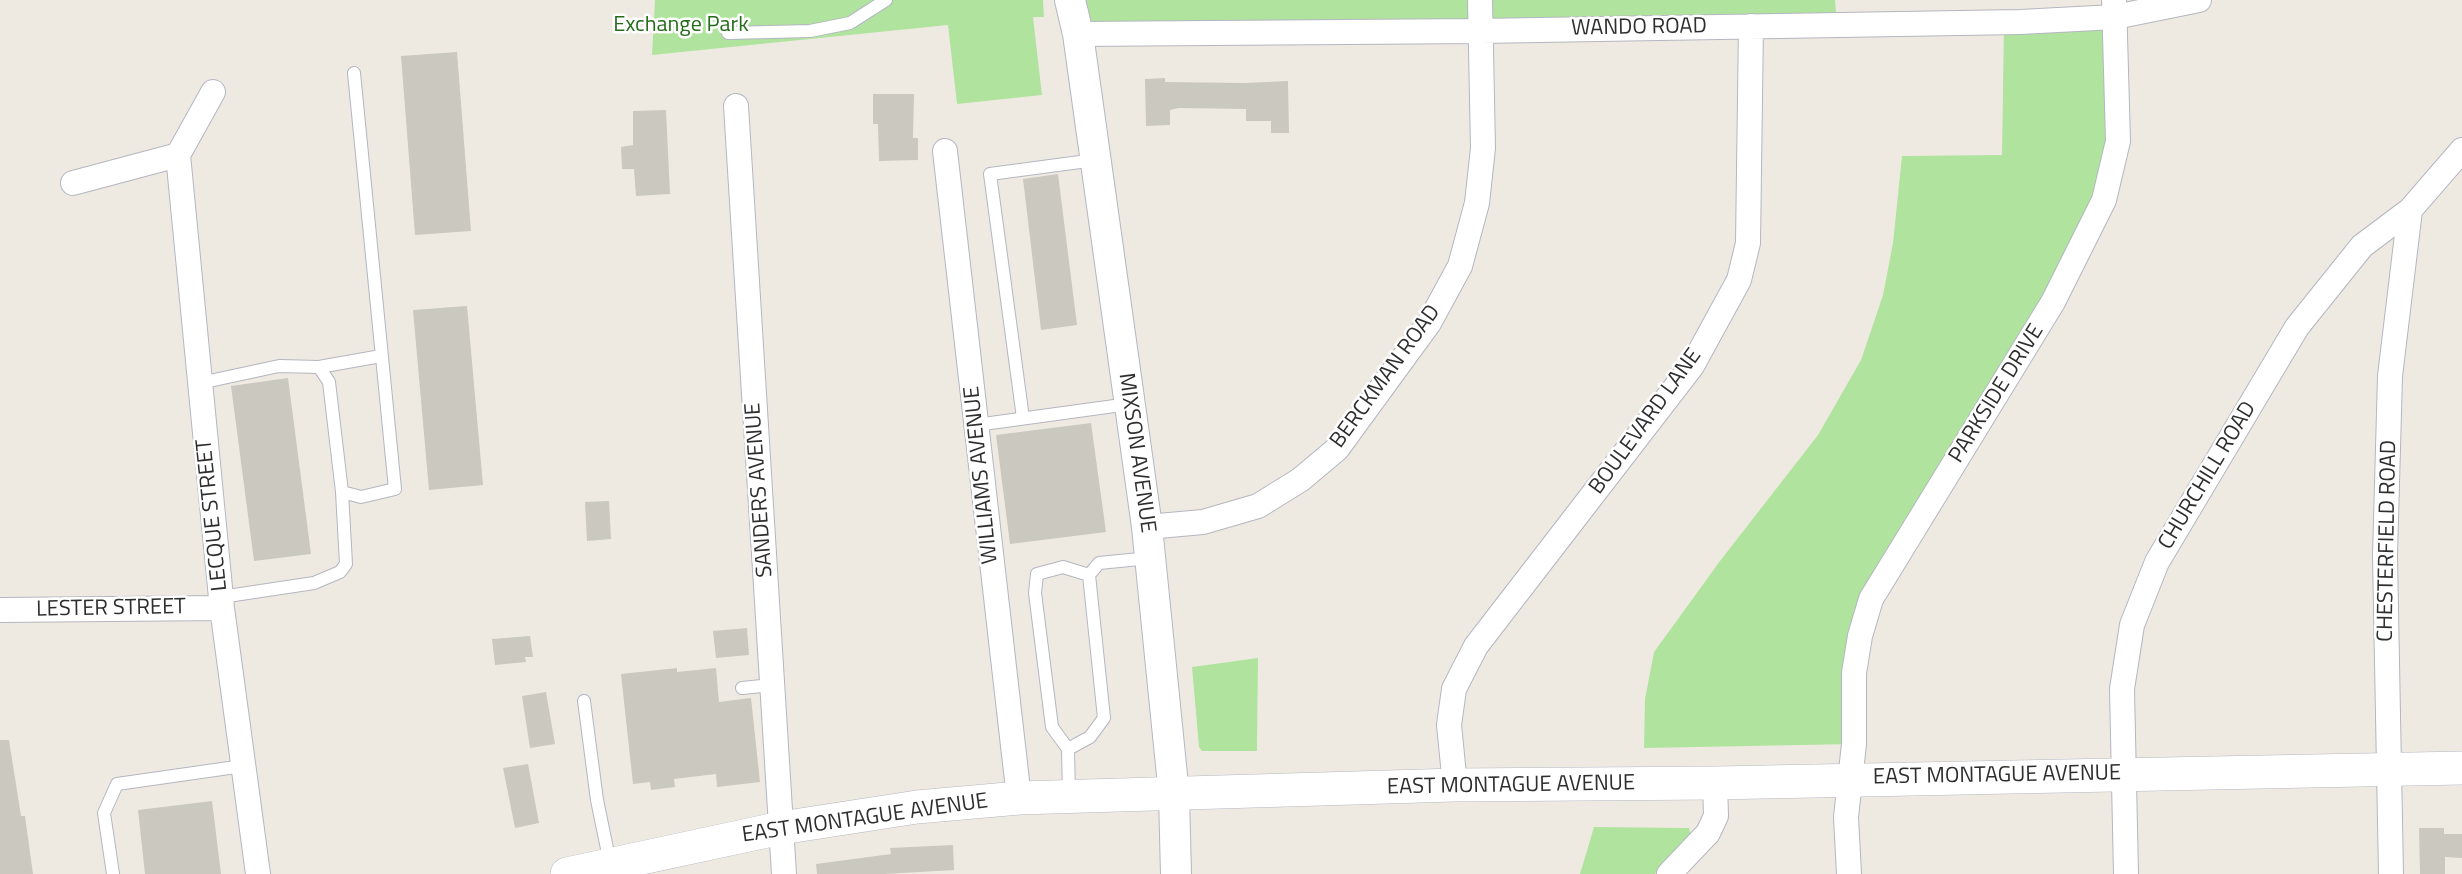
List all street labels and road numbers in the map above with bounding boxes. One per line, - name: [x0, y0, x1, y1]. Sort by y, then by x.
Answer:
- street label: WANDO ROAD: [1571, 14, 1707, 42]
- street label: BERCKMAN ROAD: [1325, 300, 1447, 454]
- street label: PARKSIDE DRIVE: [1944, 320, 2050, 468]
- street label: BOULEVARD LANE: [1584, 344, 1708, 500]
- street label: MIXSON AVENUE: [1112, 371, 1160, 535]
- street label: WILLIAMS AVENUE: [960, 385, 1004, 565]
- street label: CHURCHILL ROAD: [2153, 397, 2263, 555]
- street label: SANDERS AVENUE: [741, 402, 779, 578]
- street label: LECQUE STREET: [192, 438, 234, 592]
- street label: CHESTERFIELD ROAD: [2373, 440, 2403, 642]
- street label: LESTER STREET: [36, 594, 186, 624]
- street label: EAST MONTAGUE AVENUE: [1873, 761, 2121, 791]
- street label: EAST MONTAGUE AVENUE: [1387, 771, 1635, 801]
- street label: EAST MONTAGUE AVENUE: [740, 789, 990, 849]

